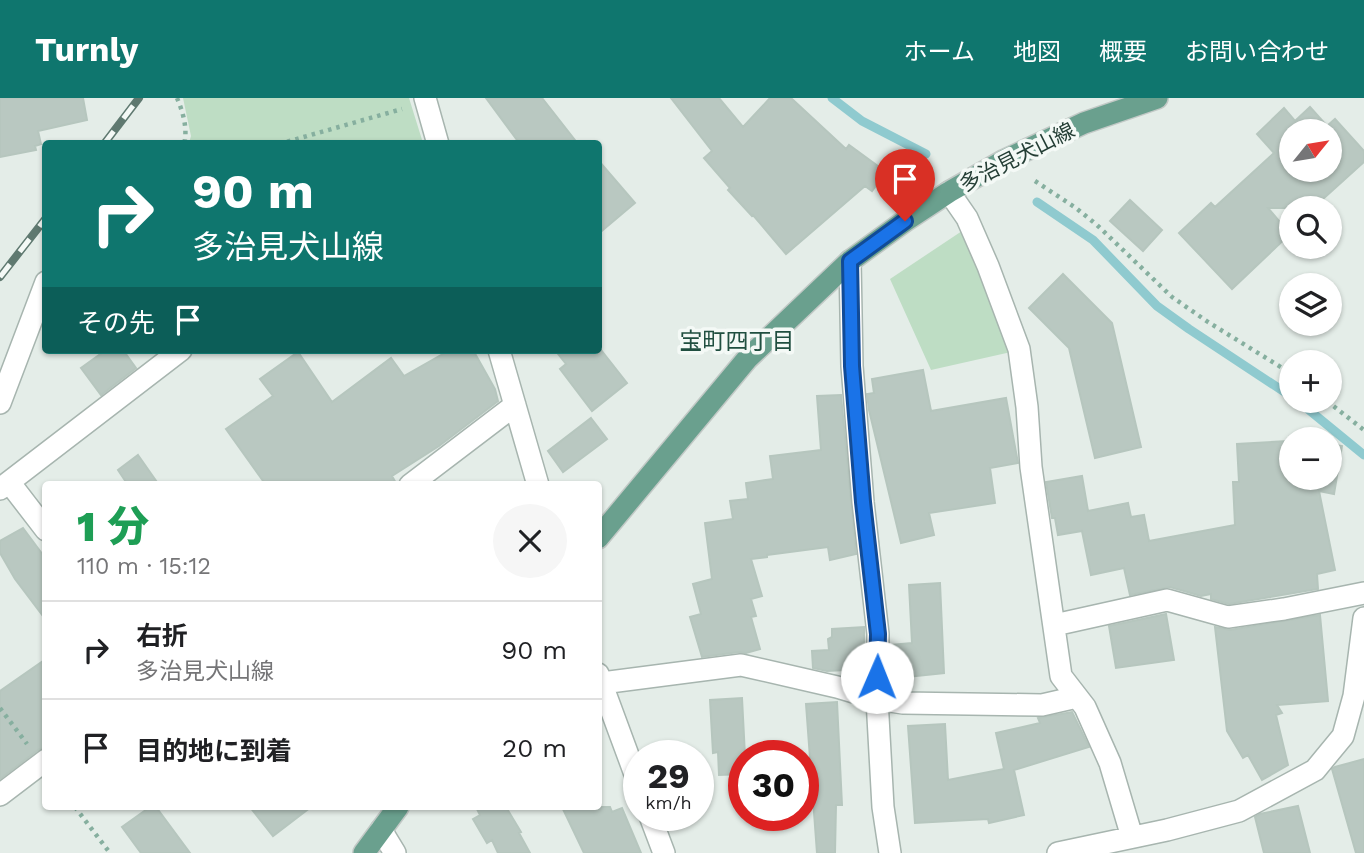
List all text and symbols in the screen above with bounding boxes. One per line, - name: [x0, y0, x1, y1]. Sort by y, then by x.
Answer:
- text: Turnly: [35, 30, 138, 69]
- text: ホーム: [904, 38, 975, 66]
- text: 地図: [1013, 38, 1061, 66]
- text: 概要: [1099, 38, 1147, 66]
- text: お問い合わせ: [1185, 38, 1329, 66]
- street label: 多治見犬山線: [955, 117, 1079, 197]
- north arrow: [1279, 119, 1342, 182]
- map controls: [1279, 119, 1342, 490]
- pin: [875, 149, 935, 221]
- icon: arrive: [886, 160, 924, 198]
- text: 90 m: [192, 162, 314, 220]
- icon: right: [77, 168, 168, 259]
- button: search: [1279, 196, 1342, 259]
- text: 多治見犬山線: [192, 228, 384, 266]
- button: layers: [1279, 273, 1342, 336]
- icon: arrive: [169, 301, 207, 339]
- text: その先: [77, 308, 155, 338]
- district label: 宝町四丁目: [680, 328, 795, 355]
- button: +: [1279, 350, 1342, 413]
- button: −: [1279, 427, 1342, 490]
- text: 1 分: [77, 502, 149, 551]
- button: close: [493, 504, 567, 578]
- text: 110 m · 15:12: [77, 553, 211, 580]
- text: 右折: [136, 621, 188, 651]
- icon: right: [77, 631, 115, 669]
- text: 90 m: [501, 635, 567, 665]
- position arrow: [840, 640, 914, 714]
- text: 多治見犬山線: [136, 658, 274, 685]
- icon: arrive: [77, 729, 115, 767]
- text: 20 m: [502, 733, 567, 763]
- text: 目的地に到着: [136, 736, 292, 766]
- speed limit sign: 30: [728, 740, 819, 831]
- text: 29: [647, 755, 690, 797]
- text: km/h: [645, 792, 692, 813]

